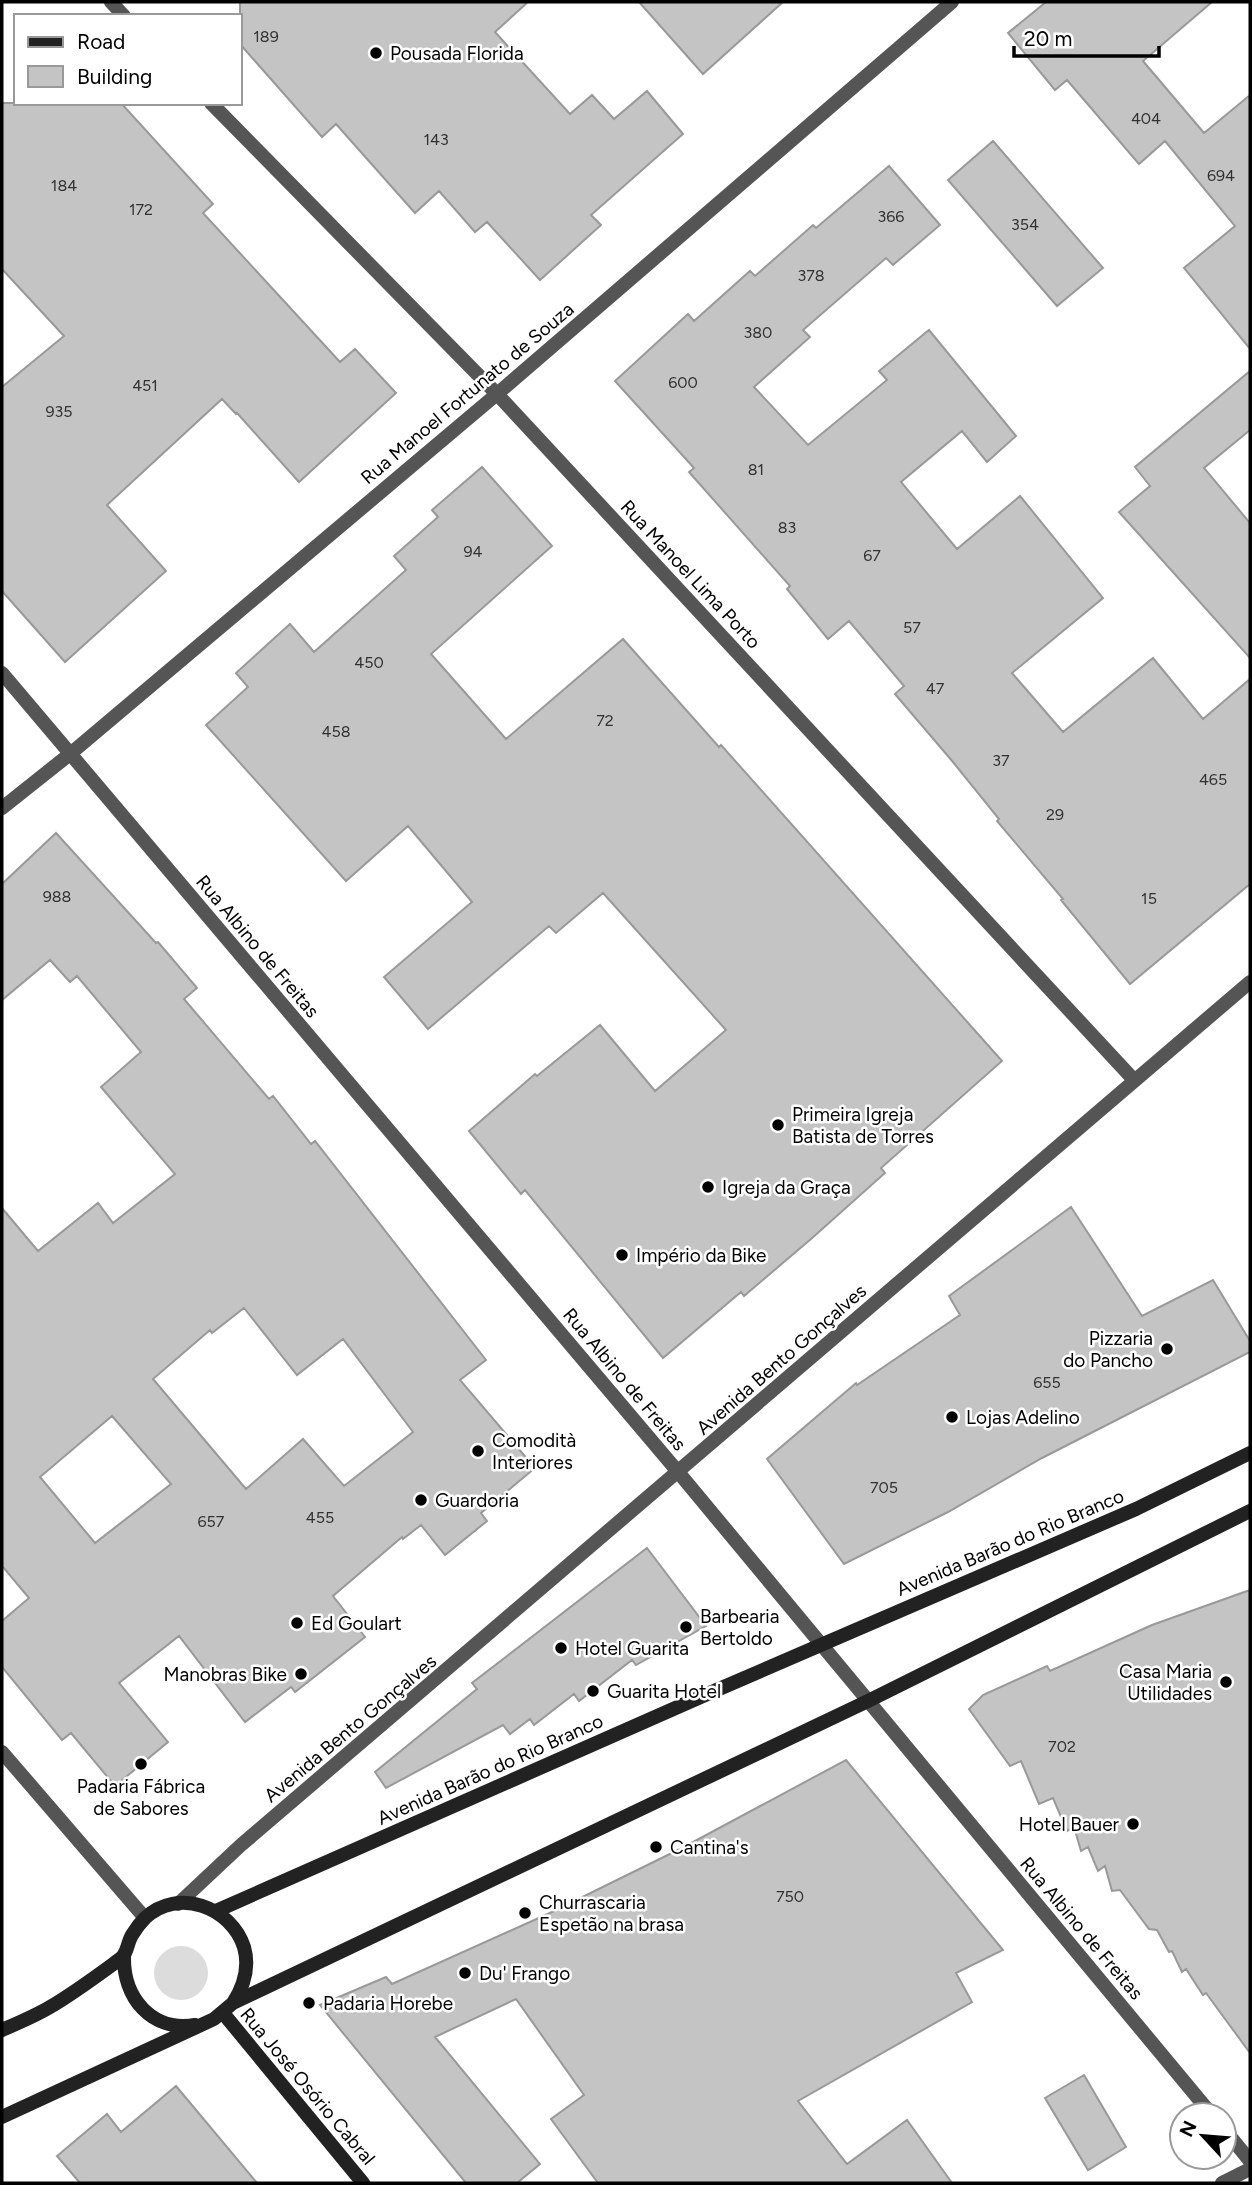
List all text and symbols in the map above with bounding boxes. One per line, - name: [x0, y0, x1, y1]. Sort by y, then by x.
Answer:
- legend: [14, 14, 242, 105]
- scale bar: [1014, 14, 1159, 58]
- text: 20 m: [1024, 26, 1072, 51]
- house number: 189: [253, 27, 279, 46]
- text: Road: [77, 29, 125, 54]
- place label: Pousada Florida: [390, 42, 524, 65]
- marker: Pousada Florida: [368, 45, 384, 61]
- text: Building: [77, 64, 152, 89]
- house number: 404: [1131, 109, 1161, 128]
- house number: 143: [423, 130, 449, 149]
- house number: 694: [1207, 166, 1235, 185]
- house number: 184: [51, 176, 77, 195]
- house number: 172: [129, 200, 153, 219]
- house number: 366: [878, 207, 904, 226]
- house number: 354: [1011, 215, 1039, 234]
- house number: 378: [797, 266, 825, 285]
- street label: Rua Manoel Fortunato de Souza: [356, 298, 578, 489]
- house number: 380: [744, 323, 772, 342]
- house number: 600: [668, 373, 698, 392]
- house number: 451: [132, 376, 158, 395]
- house number: 935: [46, 402, 72, 421]
- house number: 81: [748, 460, 764, 479]
- street label: Rua Manoel Lima Porto: [616, 495, 765, 653]
- house number: 83: [778, 518, 796, 537]
- house number: 94: [464, 542, 483, 561]
- house number: 67: [863, 546, 881, 565]
- house number: 57: [903, 618, 921, 637]
- house number: 450: [354, 653, 384, 672]
- house number: 47: [926, 679, 945, 698]
- house number: 72: [596, 711, 614, 730]
- house number: 458: [322, 722, 350, 741]
- house number: 37: [992, 751, 1010, 770]
- house number: 465: [1199, 770, 1227, 789]
- house number: 29: [1046, 805, 1064, 824]
- street label: Rua Albino de Freitas: [191, 870, 324, 1022]
- house number: 988: [43, 887, 71, 906]
- house number: 15: [1141, 889, 1157, 908]
- place label: Primeira Igreja Batista de Torres: [792, 1103, 934, 1148]
- marker: Primeira Igreja Batista de Torres: [770, 1117, 786, 1133]
- place label: Igreja da Graça: [722, 1176, 851, 1199]
- marker: Igreja da Graça: [700, 1179, 716, 1195]
- place label: Império da Bike: [636, 1244, 766, 1267]
- marker: Império da Bike: [614, 1247, 630, 1263]
- street label: Avenida Bento Gonçalves: [692, 1279, 871, 1439]
- street label: Rua Albino de Freitas: [558, 1303, 691, 1455]
- place label: Pizzaria do Pancho: [1063, 1327, 1153, 1372]
- marker: Pizzaria do Pancho: [1159, 1341, 1175, 1357]
- house number: 655: [1033, 1373, 1061, 1392]
- place label: Lojas Adelino: [966, 1406, 1080, 1429]
- marker: Lojas Adelino: [944, 1409, 960, 1425]
- place label: Comodità Interiores: [492, 1429, 576, 1474]
- marker: Comodità Interiores: [470, 1443, 486, 1459]
- house number: 705: [870, 1478, 898, 1497]
- street label: Avenida Barão do Rio Branco: [893, 1484, 1127, 1601]
- place label: Guardoria: [435, 1489, 519, 1512]
- marker: Guardoria: [413, 1492, 429, 1508]
- house number: 455: [306, 1508, 334, 1527]
- house number: 657: [198, 1512, 225, 1531]
- place label: Barbearia Bertoldo: [700, 1605, 779, 1650]
- place label: Ed Goulart: [311, 1612, 402, 1635]
- marker: Ed Goulart: [289, 1615, 305, 1631]
- marker: Barbearia Bertoldo: [678, 1619, 694, 1635]
- place label: Hotel Guarita: [575, 1637, 689, 1660]
- marker: Hotel Guarita: [553, 1640, 569, 1656]
- street label: Avenida Bento Gonçalves: [260, 1650, 441, 1807]
- place label: Casa Maria Utilidades: [1119, 1660, 1212, 1705]
- place label: Manobras Bike: [163, 1663, 287, 1686]
- marker: Manobras Bike: [293, 1666, 309, 1682]
- marker: Casa Maria Utilidades: [1218, 1674, 1234, 1690]
- place label: Guarita Hotel: [607, 1680, 721, 1703]
- marker: Guarita Hotel: [585, 1683, 601, 1699]
- street label: Avenida Barão do Rio Branco: [374, 1709, 607, 1830]
- house number: 702: [1048, 1737, 1076, 1756]
- marker: Padaria Fábrica de Sabores: [133, 1756, 149, 1772]
- place label: Padaria Fábrica de Sabores: [77, 1775, 205, 1820]
- place label: Hotel Bauer: [1019, 1813, 1120, 1836]
- marker: Hotel Bauer: [1125, 1816, 1141, 1832]
- place label: Cantina's: [670, 1836, 749, 1859]
- marker: Cantina's: [648, 1839, 664, 1855]
- street label: Rua Albino de Freitas: [1015, 1852, 1148, 2004]
- house number: 750: [776, 1887, 804, 1906]
- place label: Churrascaria Espetão na brasa: [539, 1891, 684, 1936]
- marker: Churrascaria Espetão na brasa: [517, 1905, 533, 1921]
- place label: Du' Frango: [479, 1962, 570, 1985]
- marker: Du' Frango: [457, 1965, 473, 1981]
- place label: Padaria Horebe: [323, 1992, 453, 2015]
- marker: Padaria Horebe: [301, 1995, 317, 2011]
- street label: Rua José Osório Cabral: [235, 2003, 380, 2169]
- north arrow: [1168, 2101, 1238, 2171]
- text: N: [1175, 2117, 1202, 2140]

